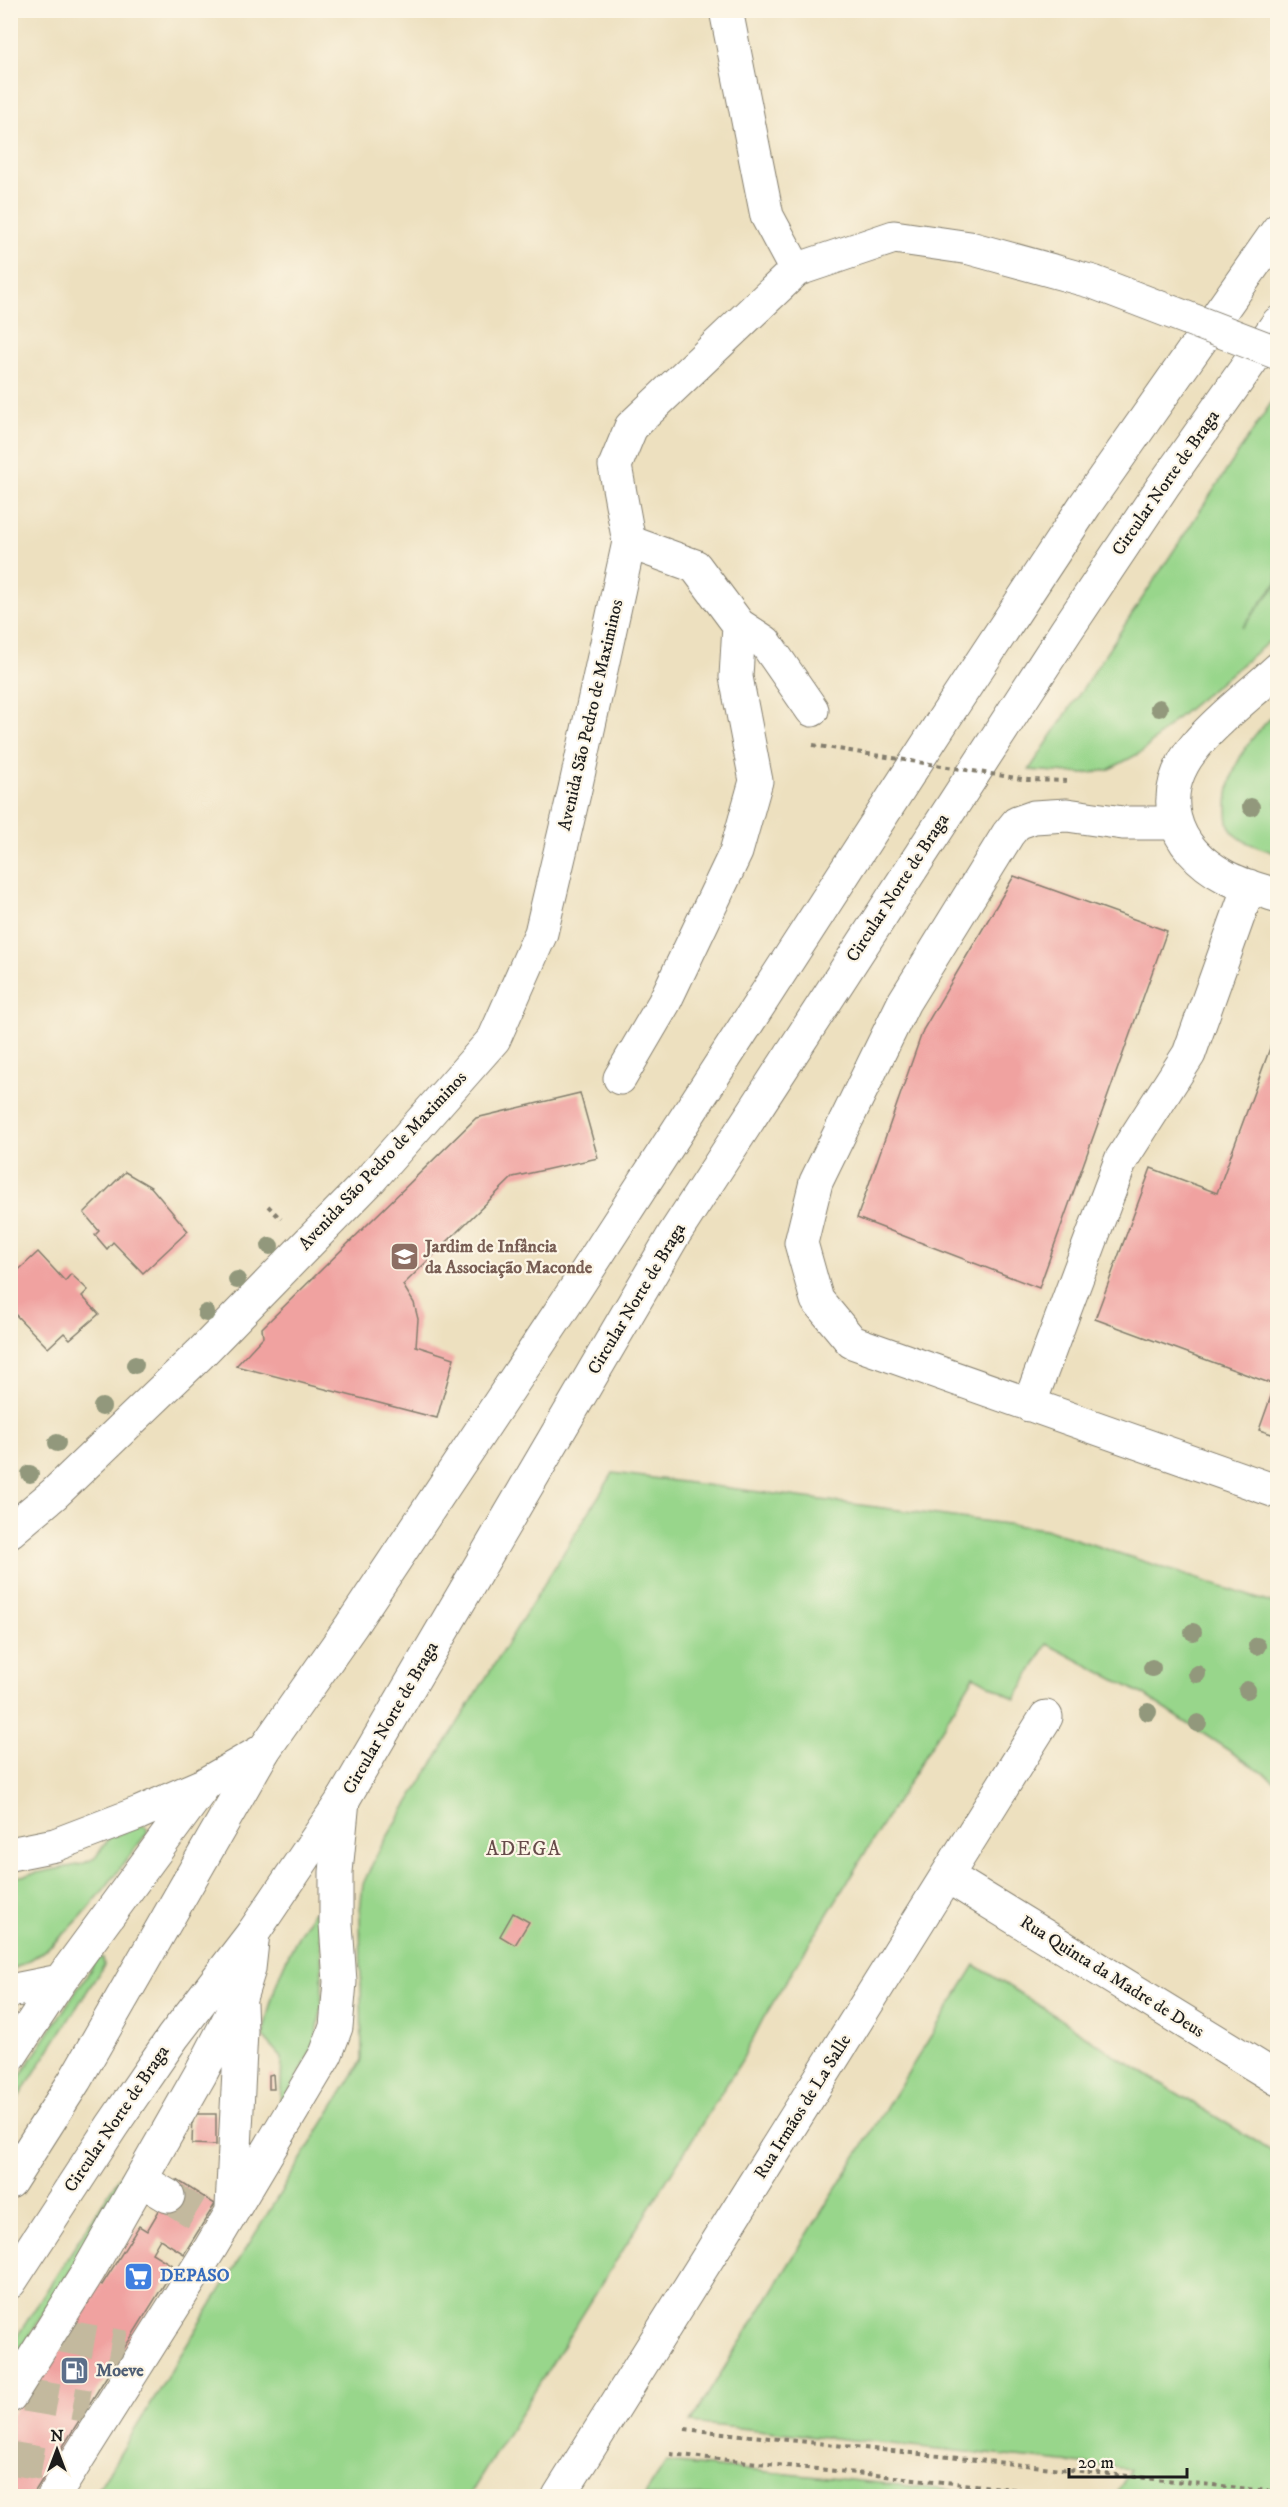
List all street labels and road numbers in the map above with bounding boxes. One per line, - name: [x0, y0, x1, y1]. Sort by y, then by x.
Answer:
- street label: Circular Norte de Braga: [1108, 406, 1225, 560]
- street label: Avenida São Pedro de Maximinos: [554, 597, 628, 833]
- street label: Circular Norte de Braga: [842, 809, 954, 966]
- street label: Avenida São Pedro de Maximinos: [294, 1067, 472, 1255]
- street label: Circular Norte de Braga: [583, 1219, 691, 1379]
- street label: Circular Norte de Braga: [338, 1638, 444, 1798]
- street label: Rua Quinta da Madre de Deus: [1016, 1911, 1208, 2043]
- street label: Rua Irmãos de La Salle: [750, 2031, 856, 2183]
- street label: Circular Norte de Braga: [60, 2041, 175, 2197]

